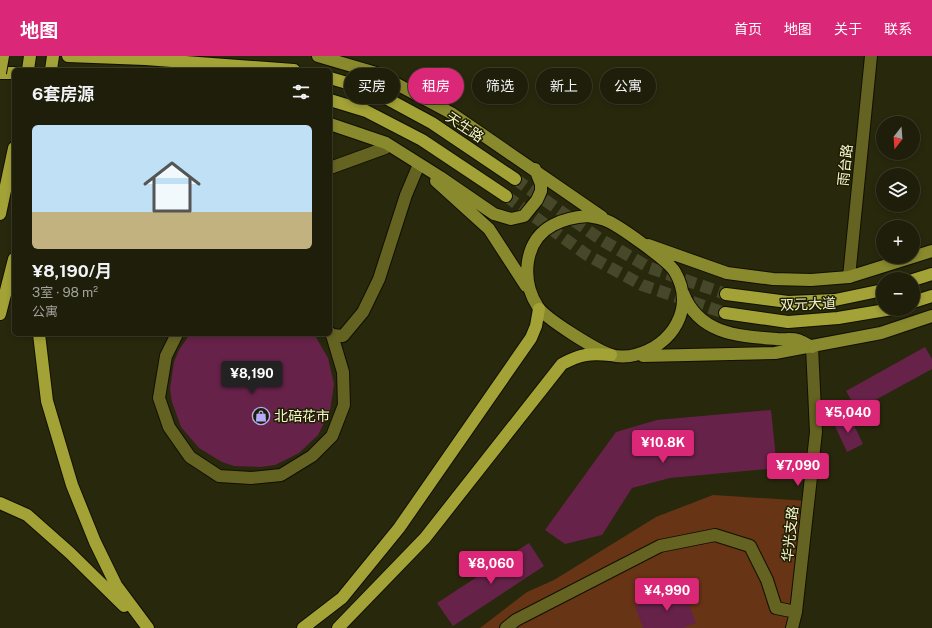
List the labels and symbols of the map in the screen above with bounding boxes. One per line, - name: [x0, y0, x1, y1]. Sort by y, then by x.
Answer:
- street label: 天生路: [443, 109, 487, 145]
- north arrow: [876, 116, 920, 160]
- street label: 雨台路: [835, 143, 855, 187]
- street label: 双元大道: [780, 295, 836, 313]
- pin: ¥8,190: [219, 361, 285, 395]
- pin: ¥5,040: [815, 400, 881, 434]
- shop icon: 北碚花市: [251, 406, 271, 426]
- place label: 北碚花市: [274, 408, 330, 424]
- pin: ¥10.8K: [630, 430, 696, 464]
- pin: ¥7,090: [765, 453, 831, 487]
- street label: 华光支路: [779, 505, 801, 563]
- pin: ¥8,060: [458, 551, 524, 585]
- pin: ¥4,990: [634, 578, 700, 612]

